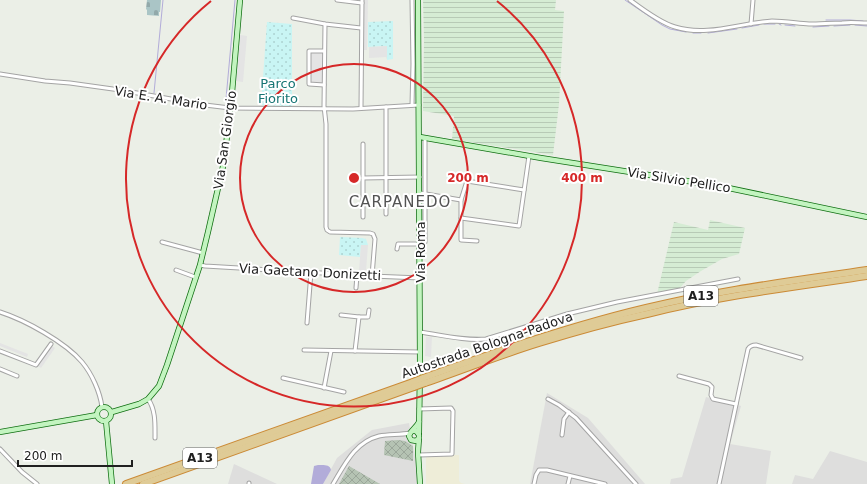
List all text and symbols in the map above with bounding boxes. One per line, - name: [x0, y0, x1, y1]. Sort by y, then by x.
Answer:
- park label: Parco Fiorito: [258, 76, 298, 106]
- street label: Via E. A. Mario: [113, 83, 209, 113]
- street label: Via San Giorgio: [211, 90, 239, 190]
- street label: Via Silvio Pellico: [626, 164, 732, 196]
- centre of rings: [347, 171, 361, 185]
- text: 200 m: [447, 171, 489, 185]
- text: 400 m: [561, 171, 603, 185]
- district label: CARPANEDO: [349, 193, 451, 211]
- street label: Via Roma: [413, 221, 428, 283]
- street label: Via Gaetano Donizetti: [239, 261, 381, 283]
- road number: A13: [684, 286, 718, 306]
- street label: Autostrada Bologna-Padova: [399, 309, 575, 381]
- scale bar: [18, 442, 132, 468]
- road number: A13: [183, 448, 217, 468]
- text: 200 m: [24, 449, 62, 463]

